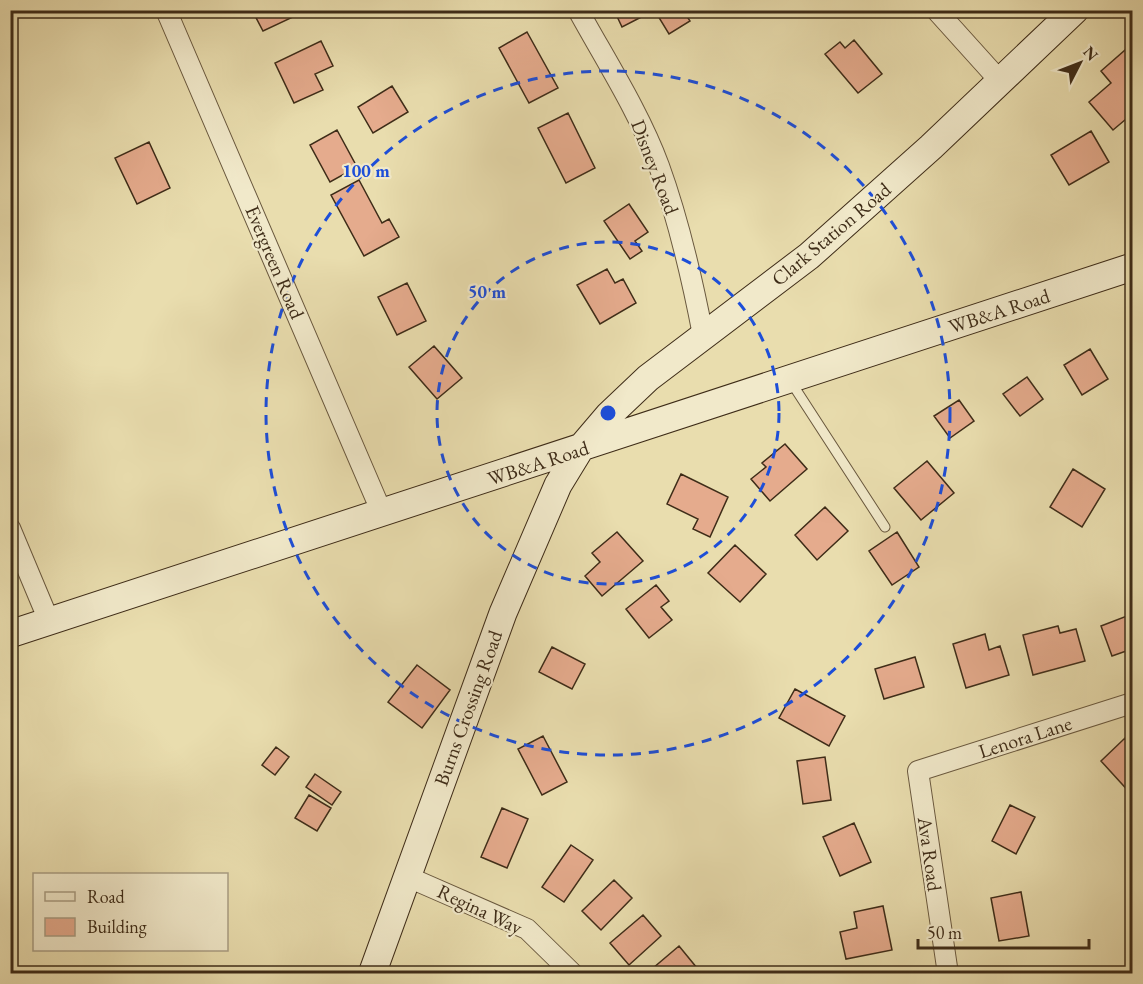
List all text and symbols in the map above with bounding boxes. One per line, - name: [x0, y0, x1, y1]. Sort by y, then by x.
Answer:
- north arrow: [1050, 33, 1110, 93]
- text: N: [1079, 41, 1103, 65]
- street label: Disney Road: [625, 116, 685, 219]
- text: 100 m: [342, 159, 390, 182]
- street label: Clark Station Road: [766, 176, 897, 292]
- street label: Evergreen Road: [239, 201, 311, 323]
- text: 50 m: [468, 280, 506, 303]
- street label: WB&A Road: [945, 282, 1054, 340]
- centre of rings: [598, 403, 618, 423]
- street label: WB&A Road: [484, 434, 593, 492]
- street label: Burns Crossing Road: [428, 626, 509, 789]
- street label: Lenora Lane: [975, 710, 1075, 764]
- street label: Ava Road: [912, 814, 948, 894]
- legend: [33, 873, 228, 951]
- street label: Regina Way: [433, 878, 527, 940]
- text: Road: [87, 885, 126, 908]
- scale bar: [918, 912, 1089, 950]
- text: Building: [87, 915, 147, 938]
- text: 50 m: [927, 921, 962, 944]

